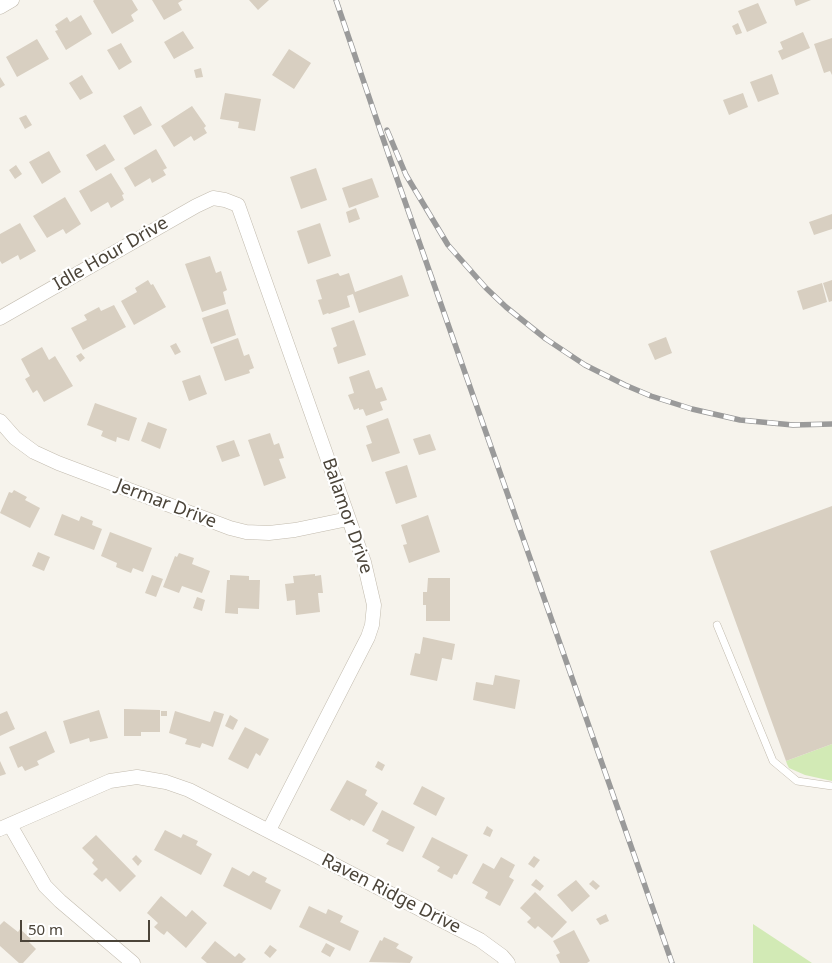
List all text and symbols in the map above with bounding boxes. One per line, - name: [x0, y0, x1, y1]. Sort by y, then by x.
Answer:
- street label: Idle Hour Drive: [50, 212, 172, 296]
- street label: Balamor Drive: [317, 455, 377, 577]
- street label: Jermar Drive: [113, 475, 219, 533]
- street label: Raven Ridge Drive: [318, 849, 464, 939]
- scale bar: [22, 910, 152, 942]
- text: 50 m: [28, 919, 63, 939]

